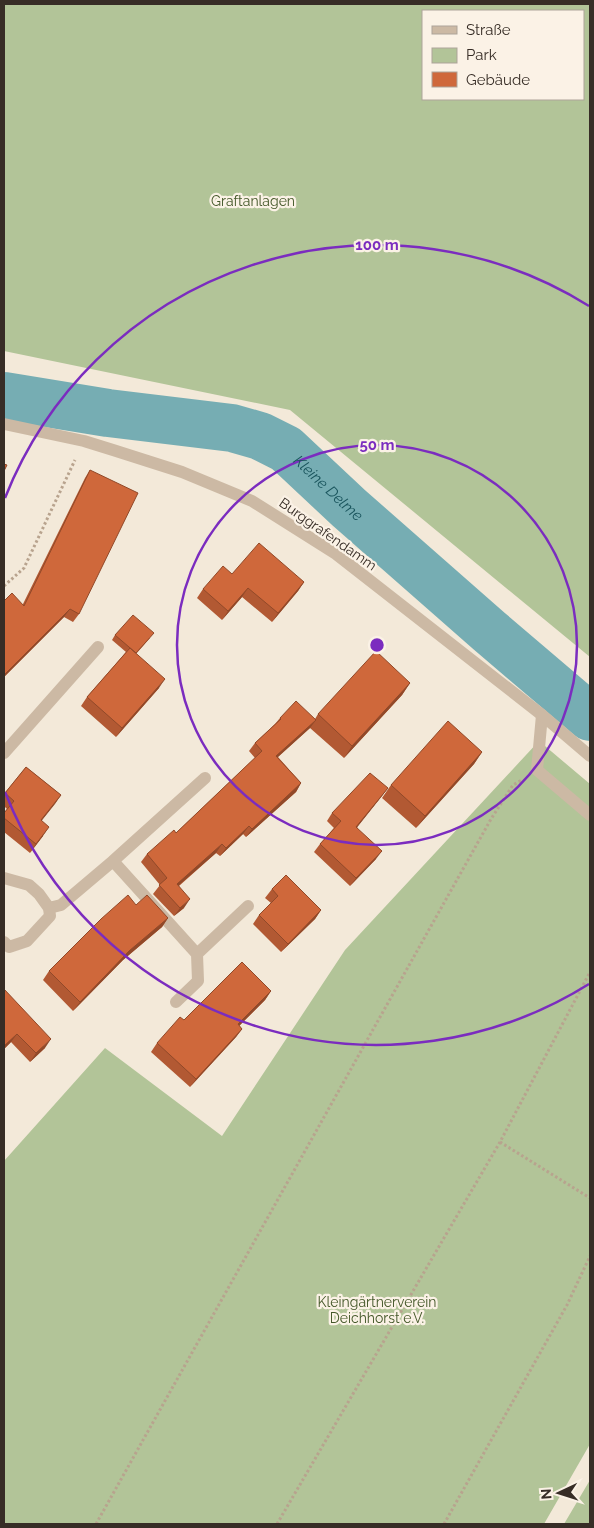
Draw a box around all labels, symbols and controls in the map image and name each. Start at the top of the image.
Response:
legend [422,10,584,100]
text: Straße [466,21,511,39]
text: Park [466,46,497,64]
text: Gebäude [466,71,530,89]
park label: Graftanlagen [211,193,295,209]
text: 100 m [355,236,399,254]
text: 50 m [359,436,395,454]
water label: Kleine Delme [290,452,366,525]
street label: Burggrafendamm [276,494,380,574]
centre of rings [368,636,386,654]
park label: Kleingärtnerverein Deichhorst e.V. [318,1294,436,1326]
north arrow [534,1468,584,1518]
text: N [538,1488,554,1500]

